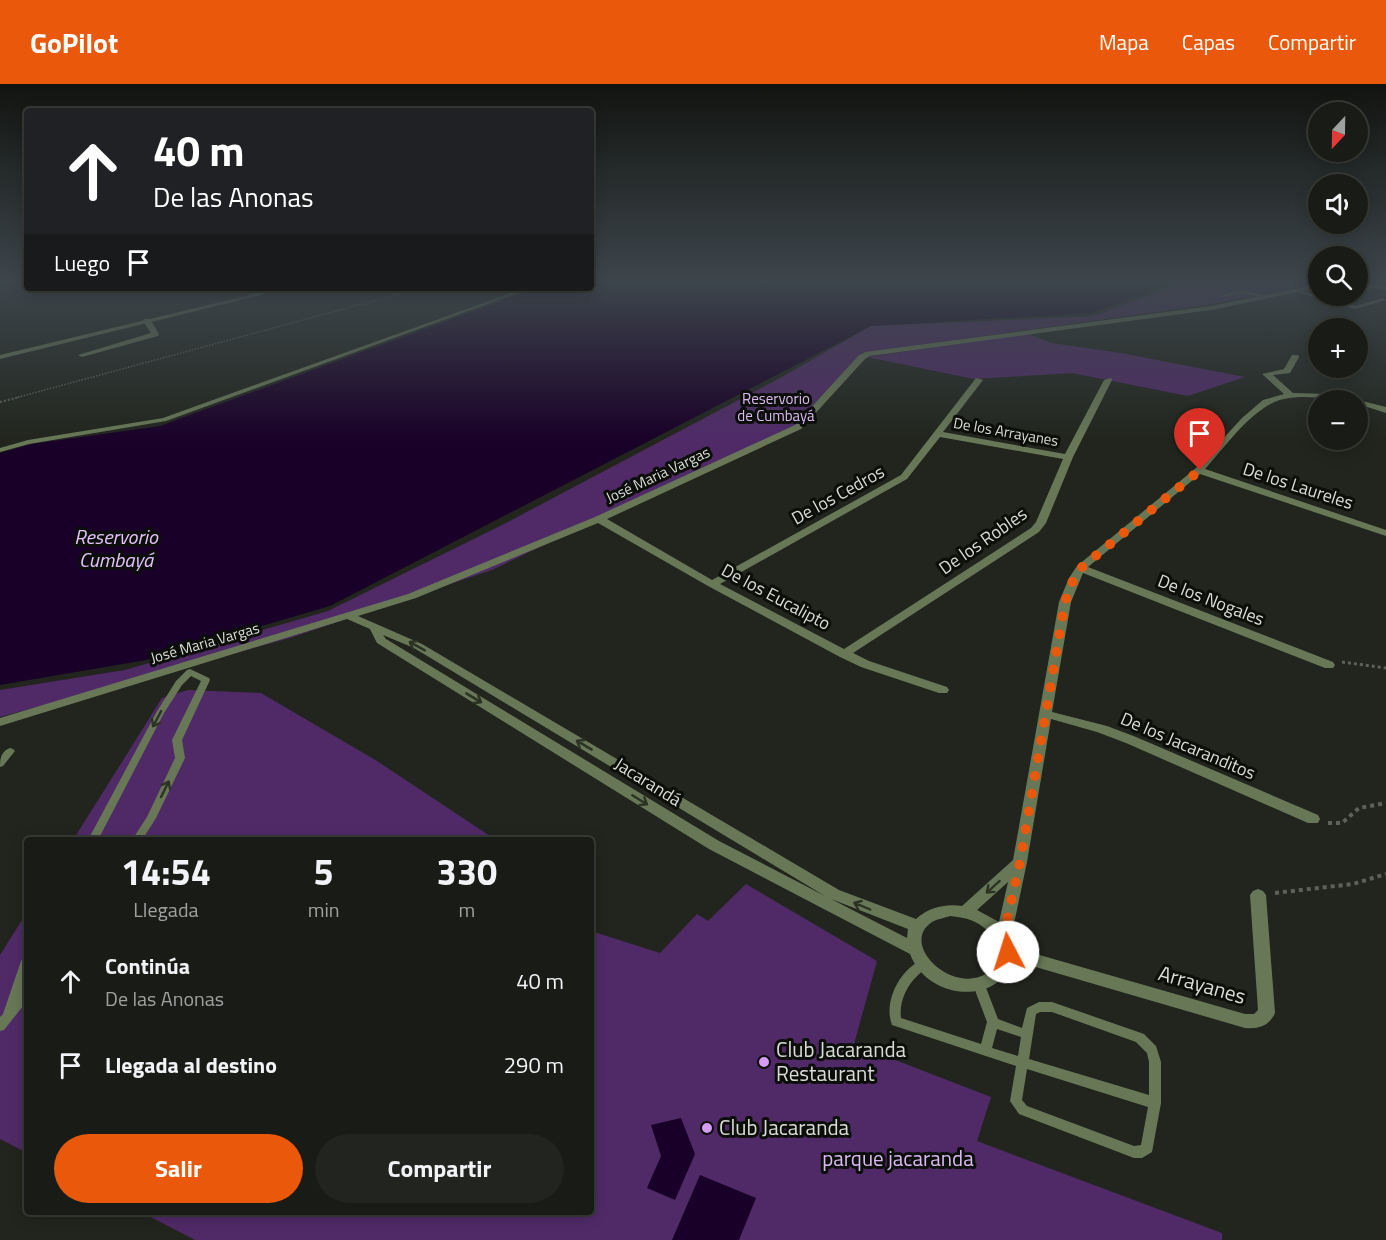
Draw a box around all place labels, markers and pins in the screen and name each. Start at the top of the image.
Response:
pin [1174,408,1225,470]
place label: Club Jacaranda Restaurant [776,1033,907,1089]
marker: Club Jacaranda Restaurant [757,1055,771,1069]
place label: Club Jacaranda [719,1111,850,1143]
marker: Club Jacaranda [700,1121,714,1135]

